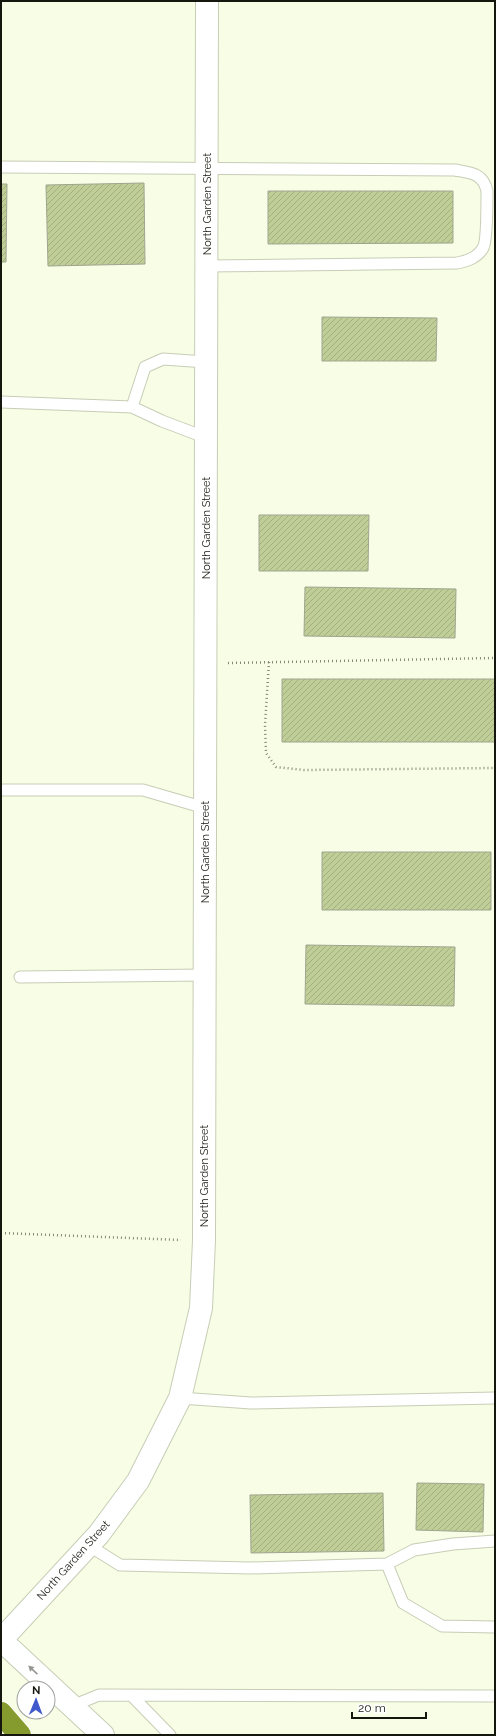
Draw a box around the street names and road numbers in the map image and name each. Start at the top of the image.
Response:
street label: North Garden Street [201,153,214,255]
street label: North Garden Street [200,477,213,579]
street label: North Garden Street [199,801,212,903]
street label: North Garden Street [198,1125,211,1227]
street label: North Garden Street [34,1518,113,1603]

